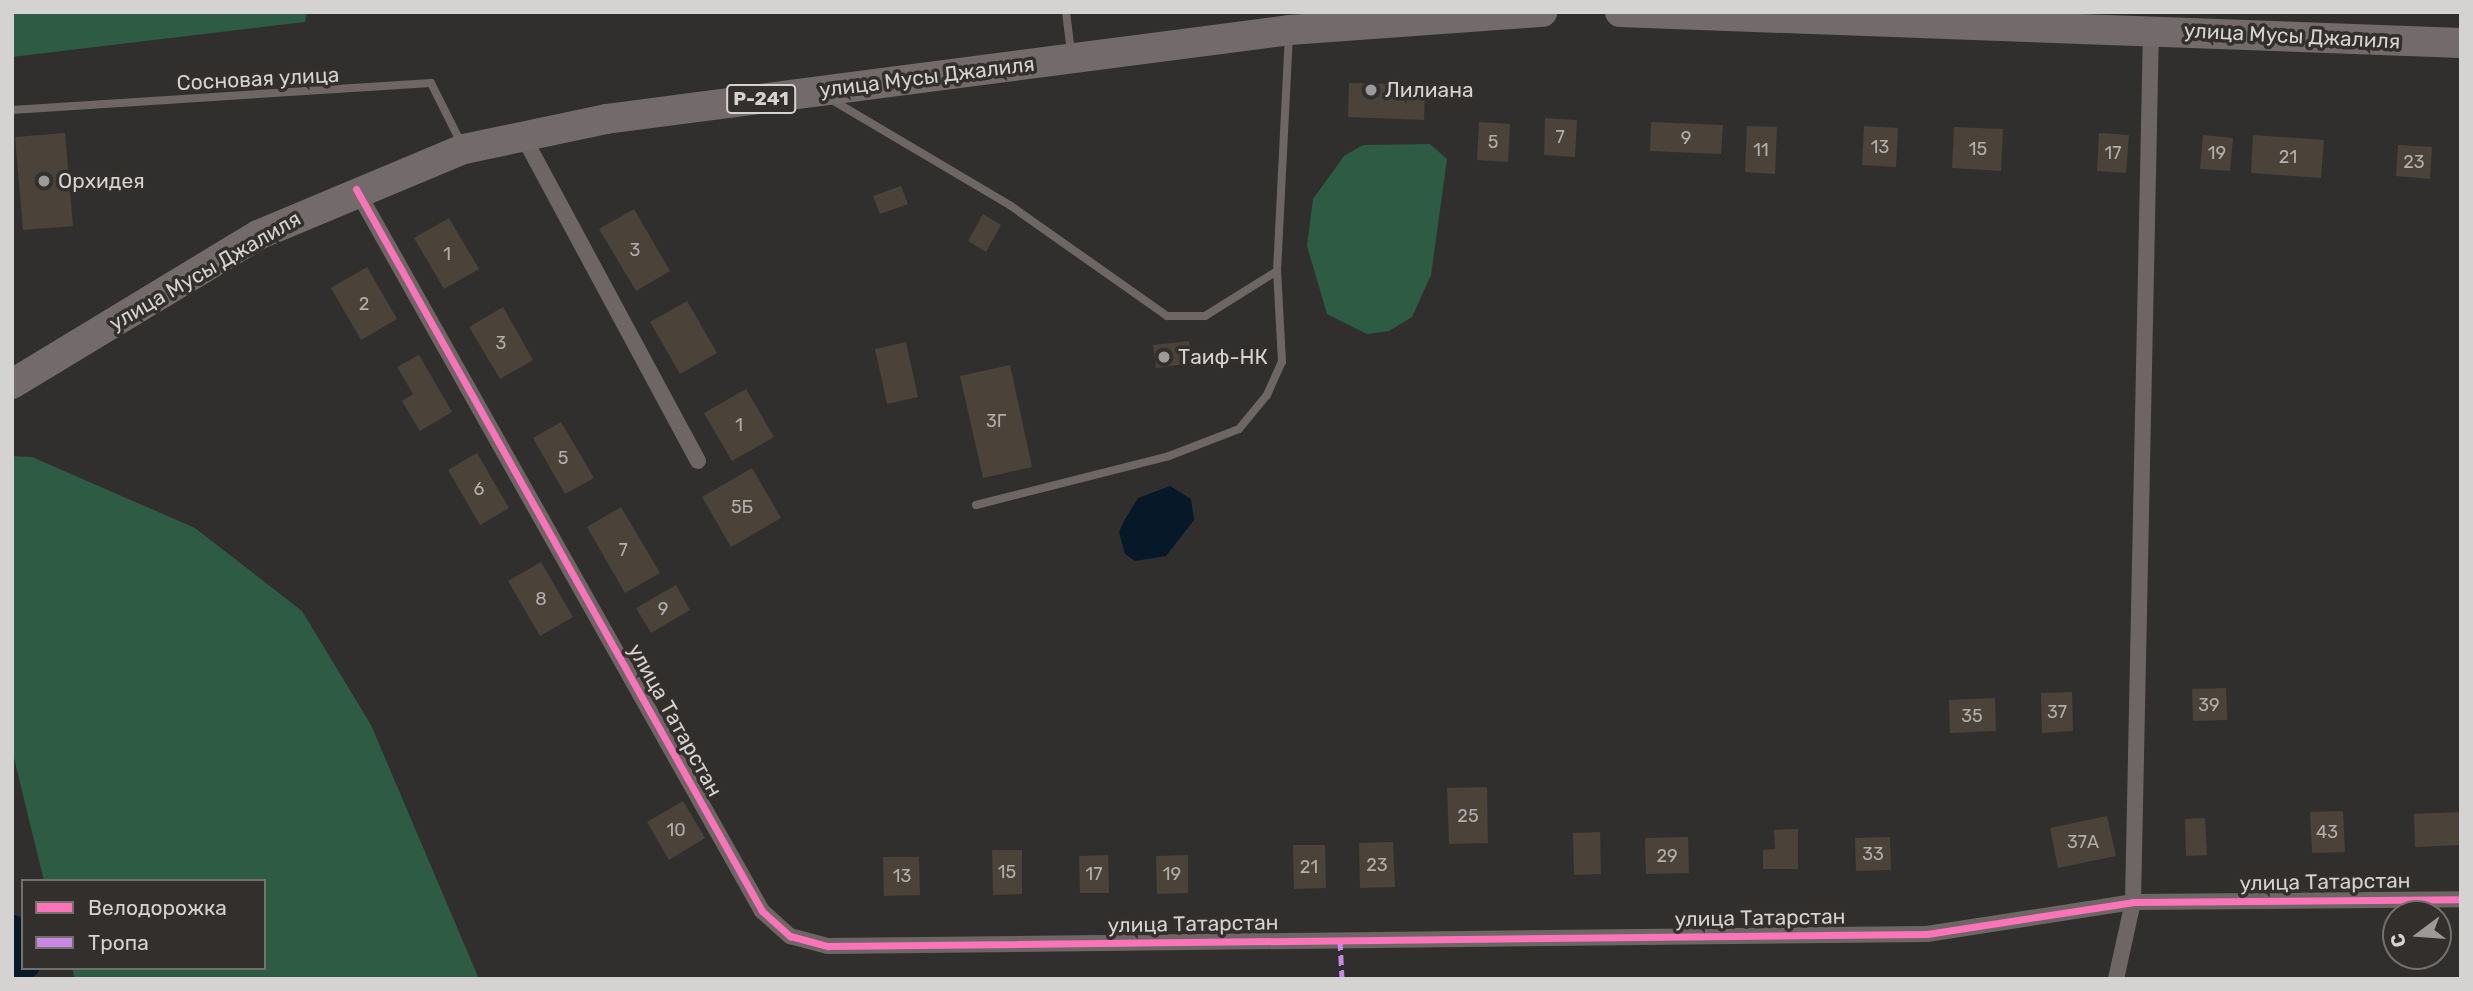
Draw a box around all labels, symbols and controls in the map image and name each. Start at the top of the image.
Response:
street label: улица Мусы Джалиля [2183,18,2401,54]
street label: улица Мусы Джалиля [818,51,1036,103]
street label: Сосновая улица [176,62,340,96]
place label: Лилиана [1385,77,1474,103]
marker: Лилиана [1363,82,1379,98]
road number: Р-241 [726,83,796,114]
house number: 7 [1555,126,1565,148]
house number: 9 [1681,127,1691,149]
house number: 5 [1488,131,1498,153]
house number: 13 [1871,136,1889,158]
house number: 15 [1969,138,1987,160]
house number: 11 [1753,139,1769,161]
house number: 17 [2105,142,2121,164]
house number: 19 [2208,142,2226,164]
house number: 21 [2279,146,2297,168]
house number: 23 [2403,151,2425,173]
place label: Орхидея [58,168,145,194]
marker: Орхидея [36,173,52,189]
street label: улица Мусы Джалиля [105,206,305,336]
house number: 3 [630,239,640,261]
house number: 1 [443,243,451,265]
house number: 2 [359,293,369,315]
house number: 3 [496,332,506,354]
place label: Таиф-НК [1178,344,1268,370]
marker: Таиф-НК [1156,349,1172,365]
house number: 3Г [986,410,1006,432]
house number: 1 [735,414,743,436]
house number: 5 [558,447,568,469]
house number: 6 [474,478,484,500]
house number: 5Б [731,496,753,518]
house number: 7 [618,539,628,561]
house number: 8 [535,588,547,610]
house number: 9 [658,598,668,620]
street label: улица Татарстан [623,639,727,801]
house number: 39 [2198,694,2220,716]
house number: 37 [2047,701,2067,723]
house number: 35 [1961,705,1983,727]
house number: 25 [1457,805,1479,827]
house number: 10 [666,819,686,841]
house number: 43 [2316,821,2338,843]
house number: 37А [2067,831,2099,853]
house number: 33 [1862,843,1884,865]
house number: 29 [1656,845,1678,867]
house number: 23 [1366,854,1388,876]
house number: 21 [1300,856,1318,878]
house number: 15 [998,861,1016,883]
house number: 17 [1086,863,1102,885]
house number: 19 [1163,863,1181,885]
house number: 13 [893,865,911,887]
street label: улица Татарстан [2239,868,2411,896]
legend [21,879,266,970]
text: Велодорожка [88,895,227,920]
north arrow [2382,900,2452,970]
street label: улица Татарстан [1674,904,1846,932]
street label: улица Татарстан [1107,910,1279,938]
text: Тропа [88,930,149,955]
text: С [2385,931,2411,950]

